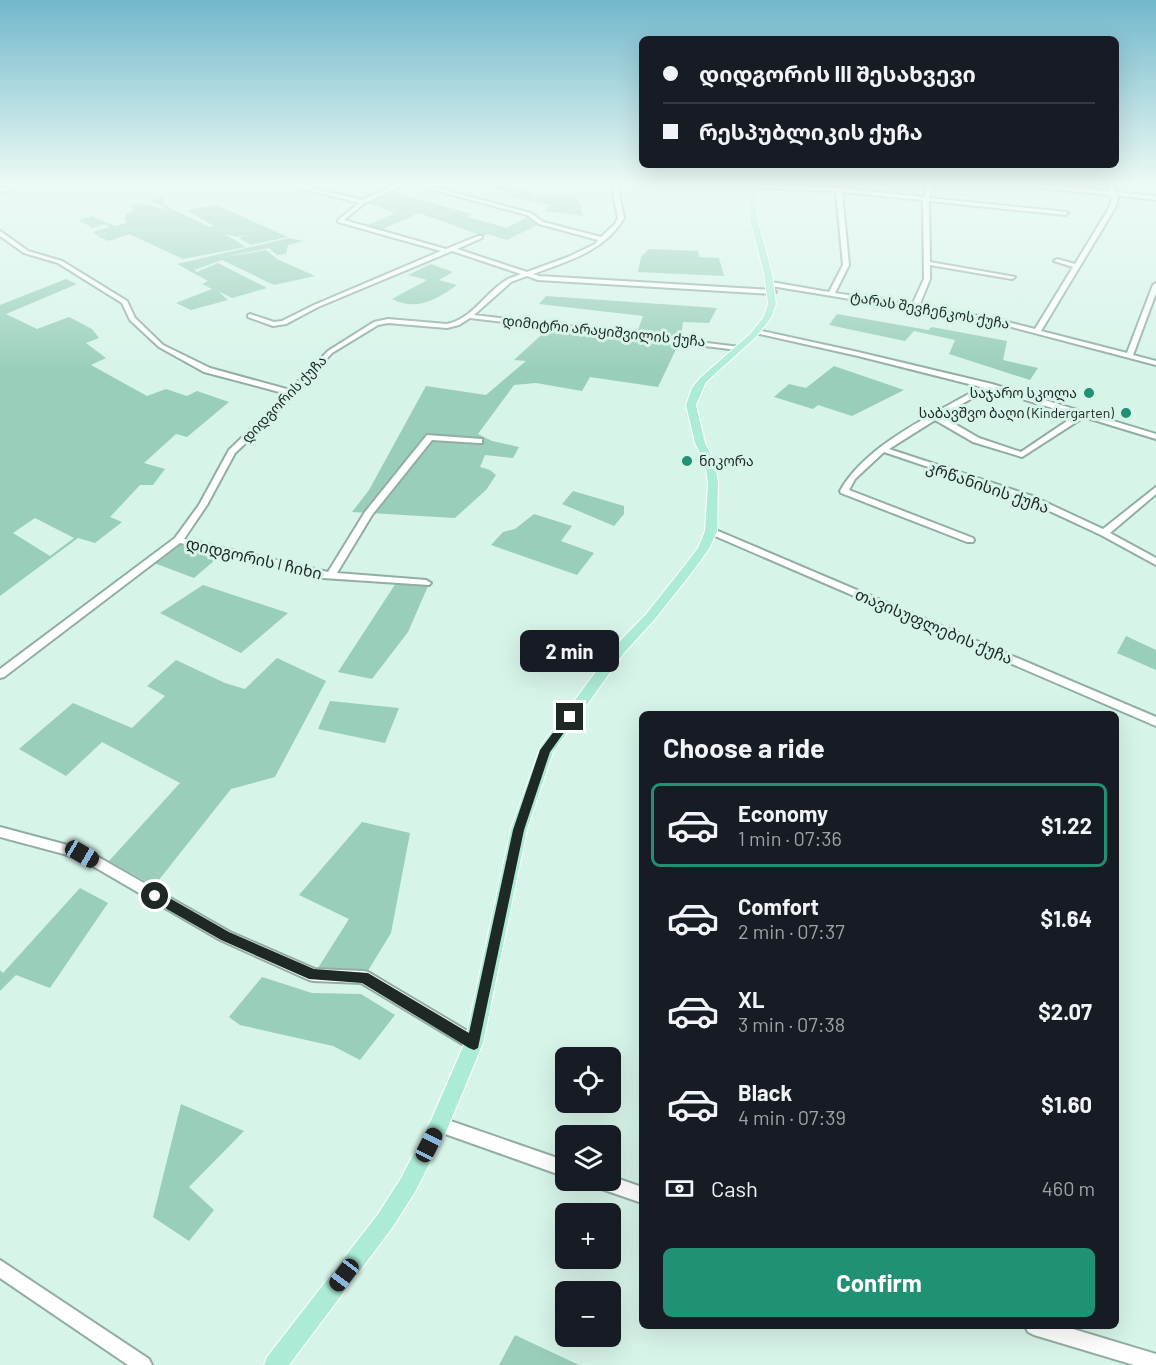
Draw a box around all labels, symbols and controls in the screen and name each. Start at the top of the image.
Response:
text: დიდგორის III შესახვევი [699,60,976,86]
text: რესპუბლიკის ქუჩა [699,118,923,144]
street label: ტარას შევჩენკოს ქუჩა [849,287,1011,333]
street label: დიმიტრი არაყიშვილის ქუჩა [502,311,706,351]
street label: დიდგორის ქუჩა [238,351,330,447]
place label: საჯარო სკოლა [970,384,1077,402]
marker: საჯარო სკოლა [1082,386,1096,400]
place label: საბავშვო ბაღი (Kindergarten) [919,404,1114,422]
marker: საბავშვო ბაღი (Kindergarten) [1119,406,1133,420]
place label: ნიკორა [699,452,754,470]
marker: ნიკორა [680,454,694,468]
street label: კრწანისის ქუჩა [924,457,1052,517]
street label: დიდგორის I ჩიხი [184,533,324,584]
street label: თავისუფლების ქუჩა [852,584,1016,669]
callout: 2 min [520,630,620,672]
text: 2 min [546,639,593,663]
route end [556,703,583,730]
text: Choose a ride [663,731,825,763]
icon: car [666,798,720,852]
text: Economy [738,800,828,826]
text: $1.22 [1041,812,1092,838]
text: 1 min · 07:36 [738,826,842,850]
car [62,837,102,871]
route start [141,882,168,909]
icon: car [666,891,720,945]
text: Comfort [738,893,819,919]
text: $1.64 [1041,905,1092,931]
text: 2 min · 07:37 [738,919,845,943]
icon: car [666,984,720,1038]
text: XL [738,986,764,1012]
text: $2.07 [1038,998,1092,1024]
text: 3 min · 07:38 [738,1012,845,1036]
map controls [555,1047,621,1347]
button: locate [555,1047,621,1113]
icon: car [666,1077,720,1131]
text: Black [738,1079,792,1105]
text: $1.60 [1041,1091,1092,1117]
text: 4 min · 07:39 [738,1105,846,1129]
car [413,1125,445,1165]
button: layers [555,1125,621,1191]
icon: cash [663,1172,696,1205]
text: Cash [711,1175,758,1201]
text: 460 m [1042,1176,1095,1200]
button: + [555,1203,621,1269]
button: Confirm [663,1248,1095,1317]
car [326,1255,362,1295]
button: − [555,1281,621,1347]

